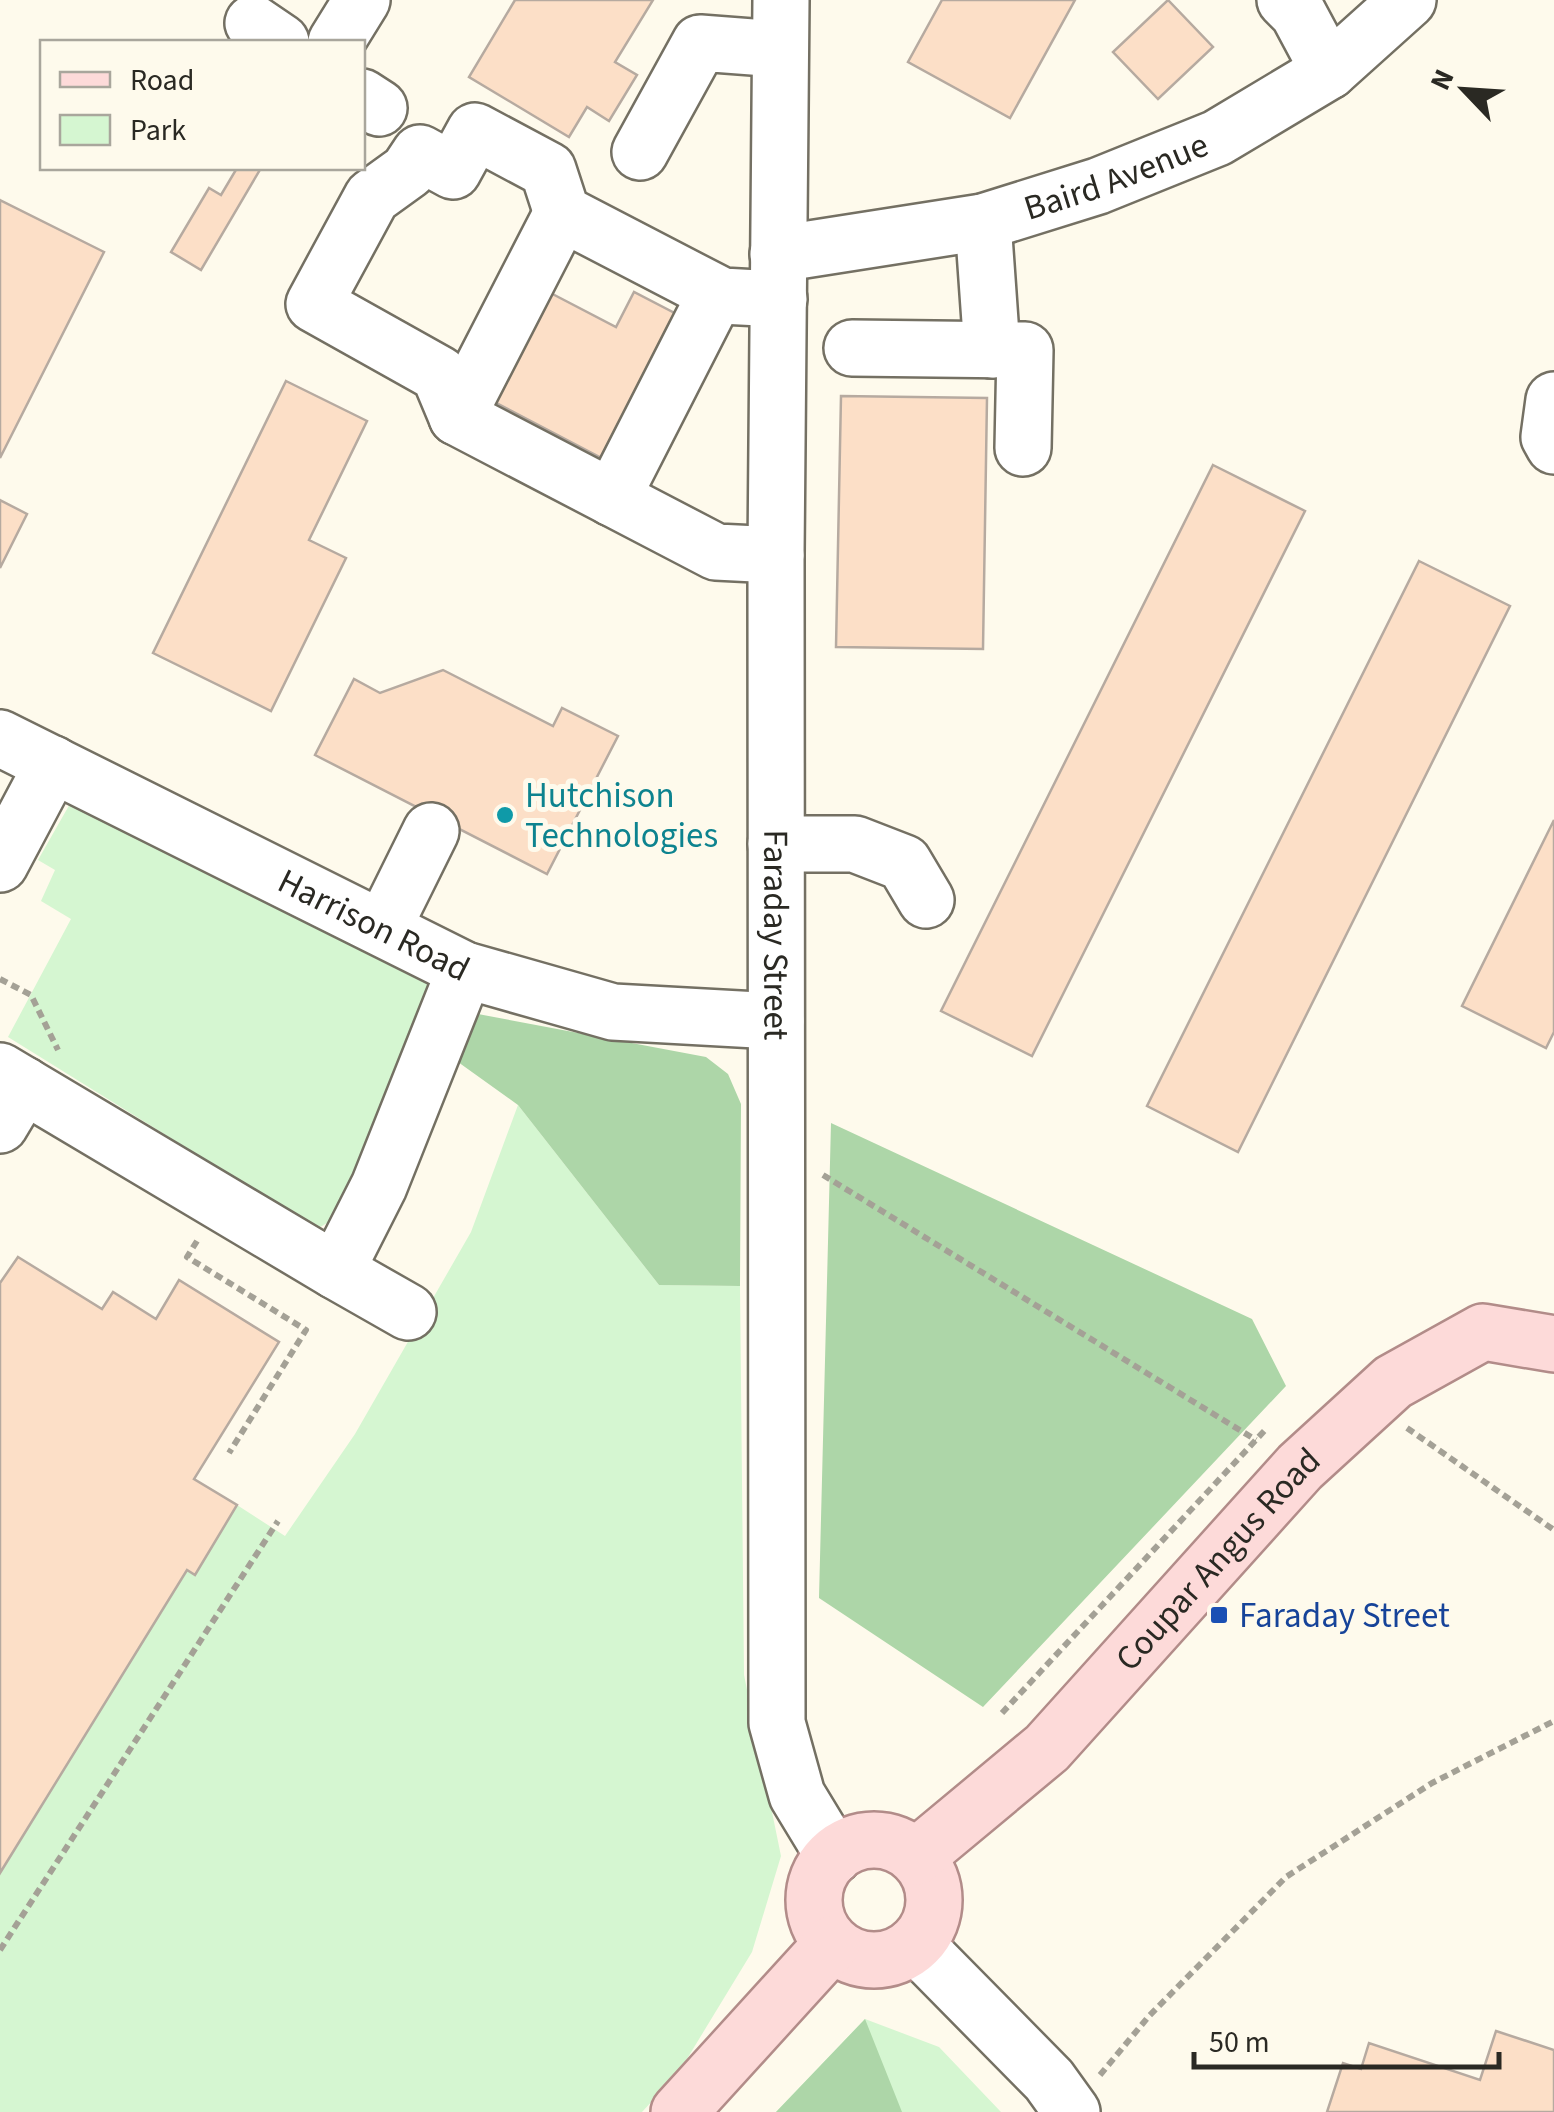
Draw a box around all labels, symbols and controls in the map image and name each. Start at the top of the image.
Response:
legend [40,40,365,170]
north arrow [1414,40,1514,140]
text: Road [130,59,194,102]
text: N [1420,63,1464,97]
text: Park [130,109,186,152]
street label: Baird Avenue [1018,120,1216,234]
place label: Hutchison Technologies [525,771,718,861]
marker: Hutchison Technologies [494,804,516,826]
street label: Faraday Street [750,829,800,1041]
street label: Harrison Road [269,857,478,994]
street label: Coupar Angus Road [1104,1436,1332,1682]
place label: Faraday Street [1239,1591,1450,1641]
marker: Faraday Street [1208,1604,1230,1626]
scale bar [1194,2007,1499,2069]
text: 50 m [1209,2021,1270,2064]

